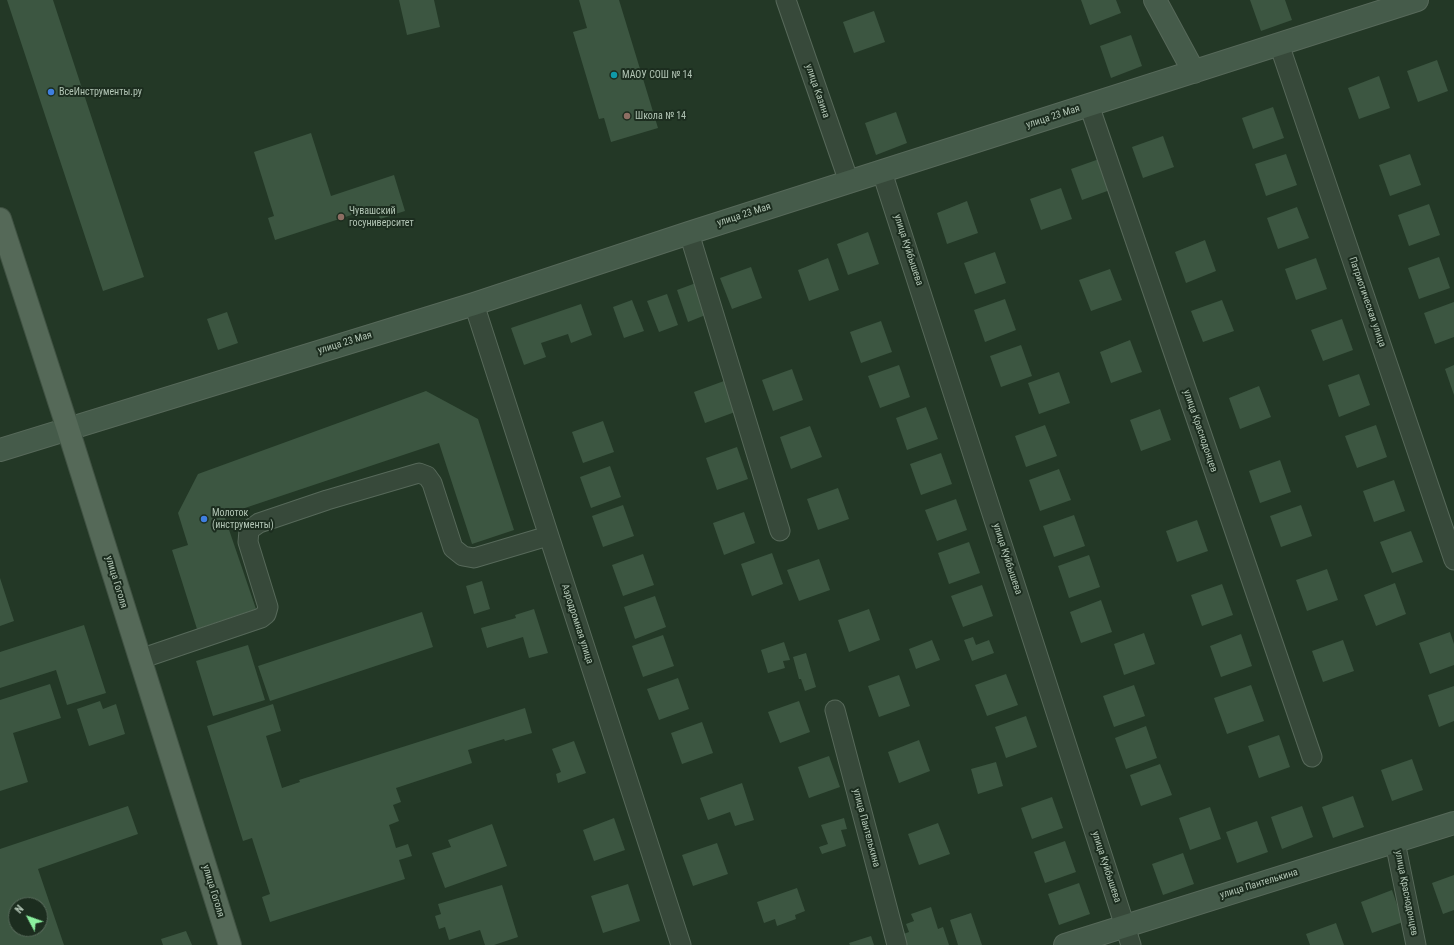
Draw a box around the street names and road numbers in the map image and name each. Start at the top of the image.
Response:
street label: улица Казина [802,62,832,120]
street label: улица 23 Мая [1025,103,1081,131]
street label: улица 23 Мая [716,201,772,229]
street label: улица Куйбышева [891,213,925,287]
street label: Патриотическая улица [1346,255,1388,349]
street label: улица 23 Мая [317,329,373,357]
street label: улица Краснодонцев [1180,388,1220,474]
street label: улица Куйбышева [990,522,1024,596]
street label: улица Гоголя [102,554,130,610]
street label: Аэродромная улица [558,583,596,665]
street label: улица Пантелькина [850,787,882,869]
street label: улица Куйбышева [1089,830,1123,904]
street label: улица Краснодонцев [1392,849,1420,937]
street label: улица Гоголя [199,863,227,919]
street label: улица Пантелькина [1219,866,1299,902]

